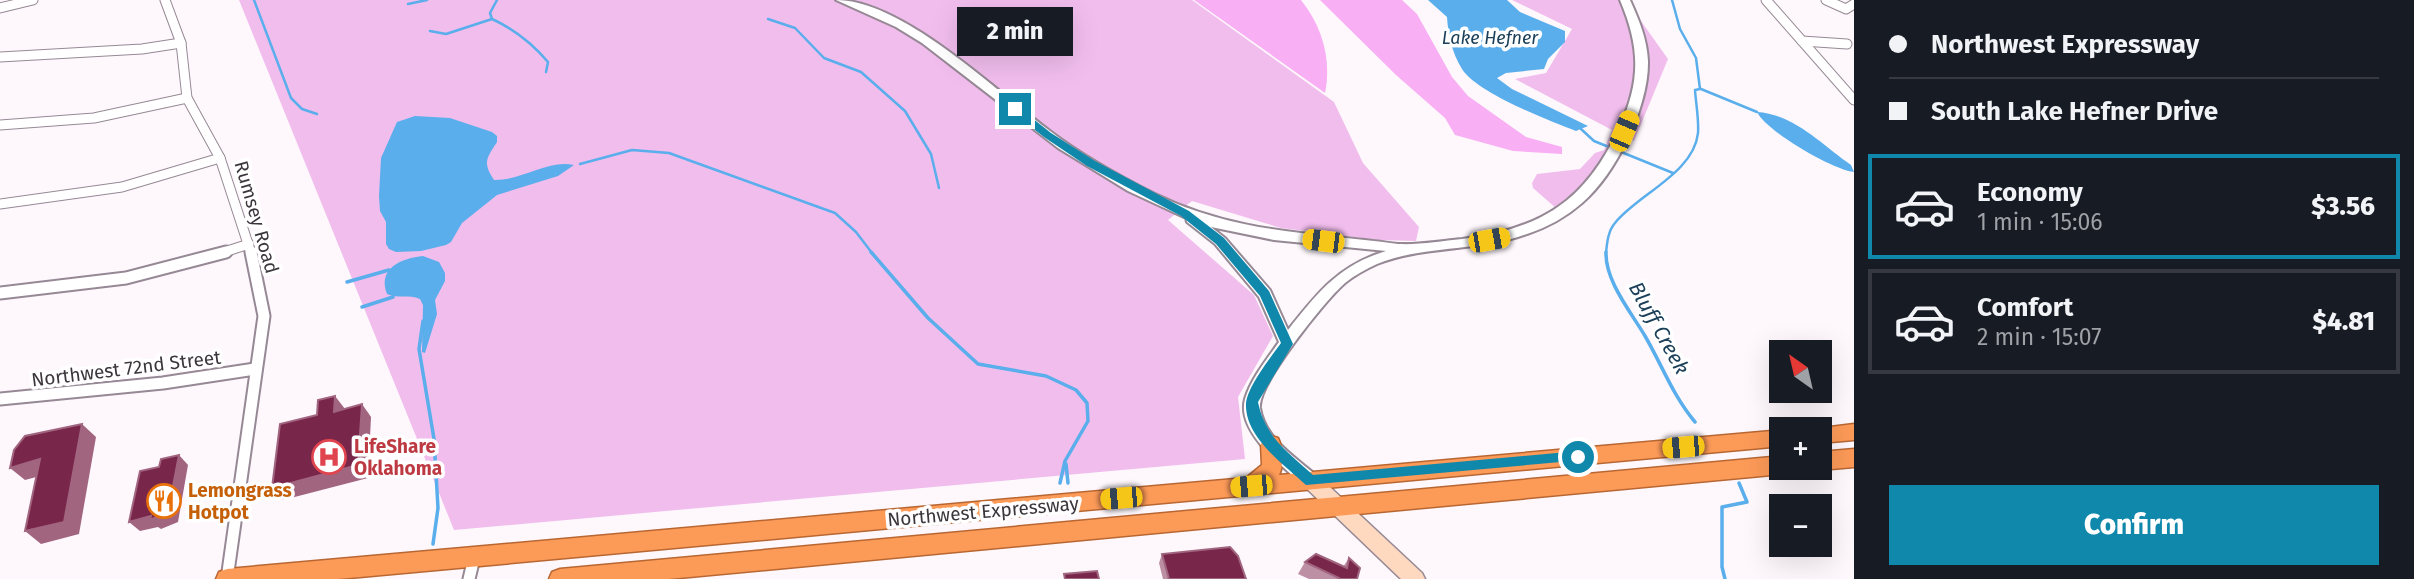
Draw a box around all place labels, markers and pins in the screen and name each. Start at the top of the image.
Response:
place label: LifeShare Oklahoma [354,435,442,480]
hospital icon: LifeShare Oklahoma [310,438,348,476]
place label: Lemongrass Hotpot [188,479,292,524]
restaurant icon: Lemongrass Hotpot [145,482,183,520]

